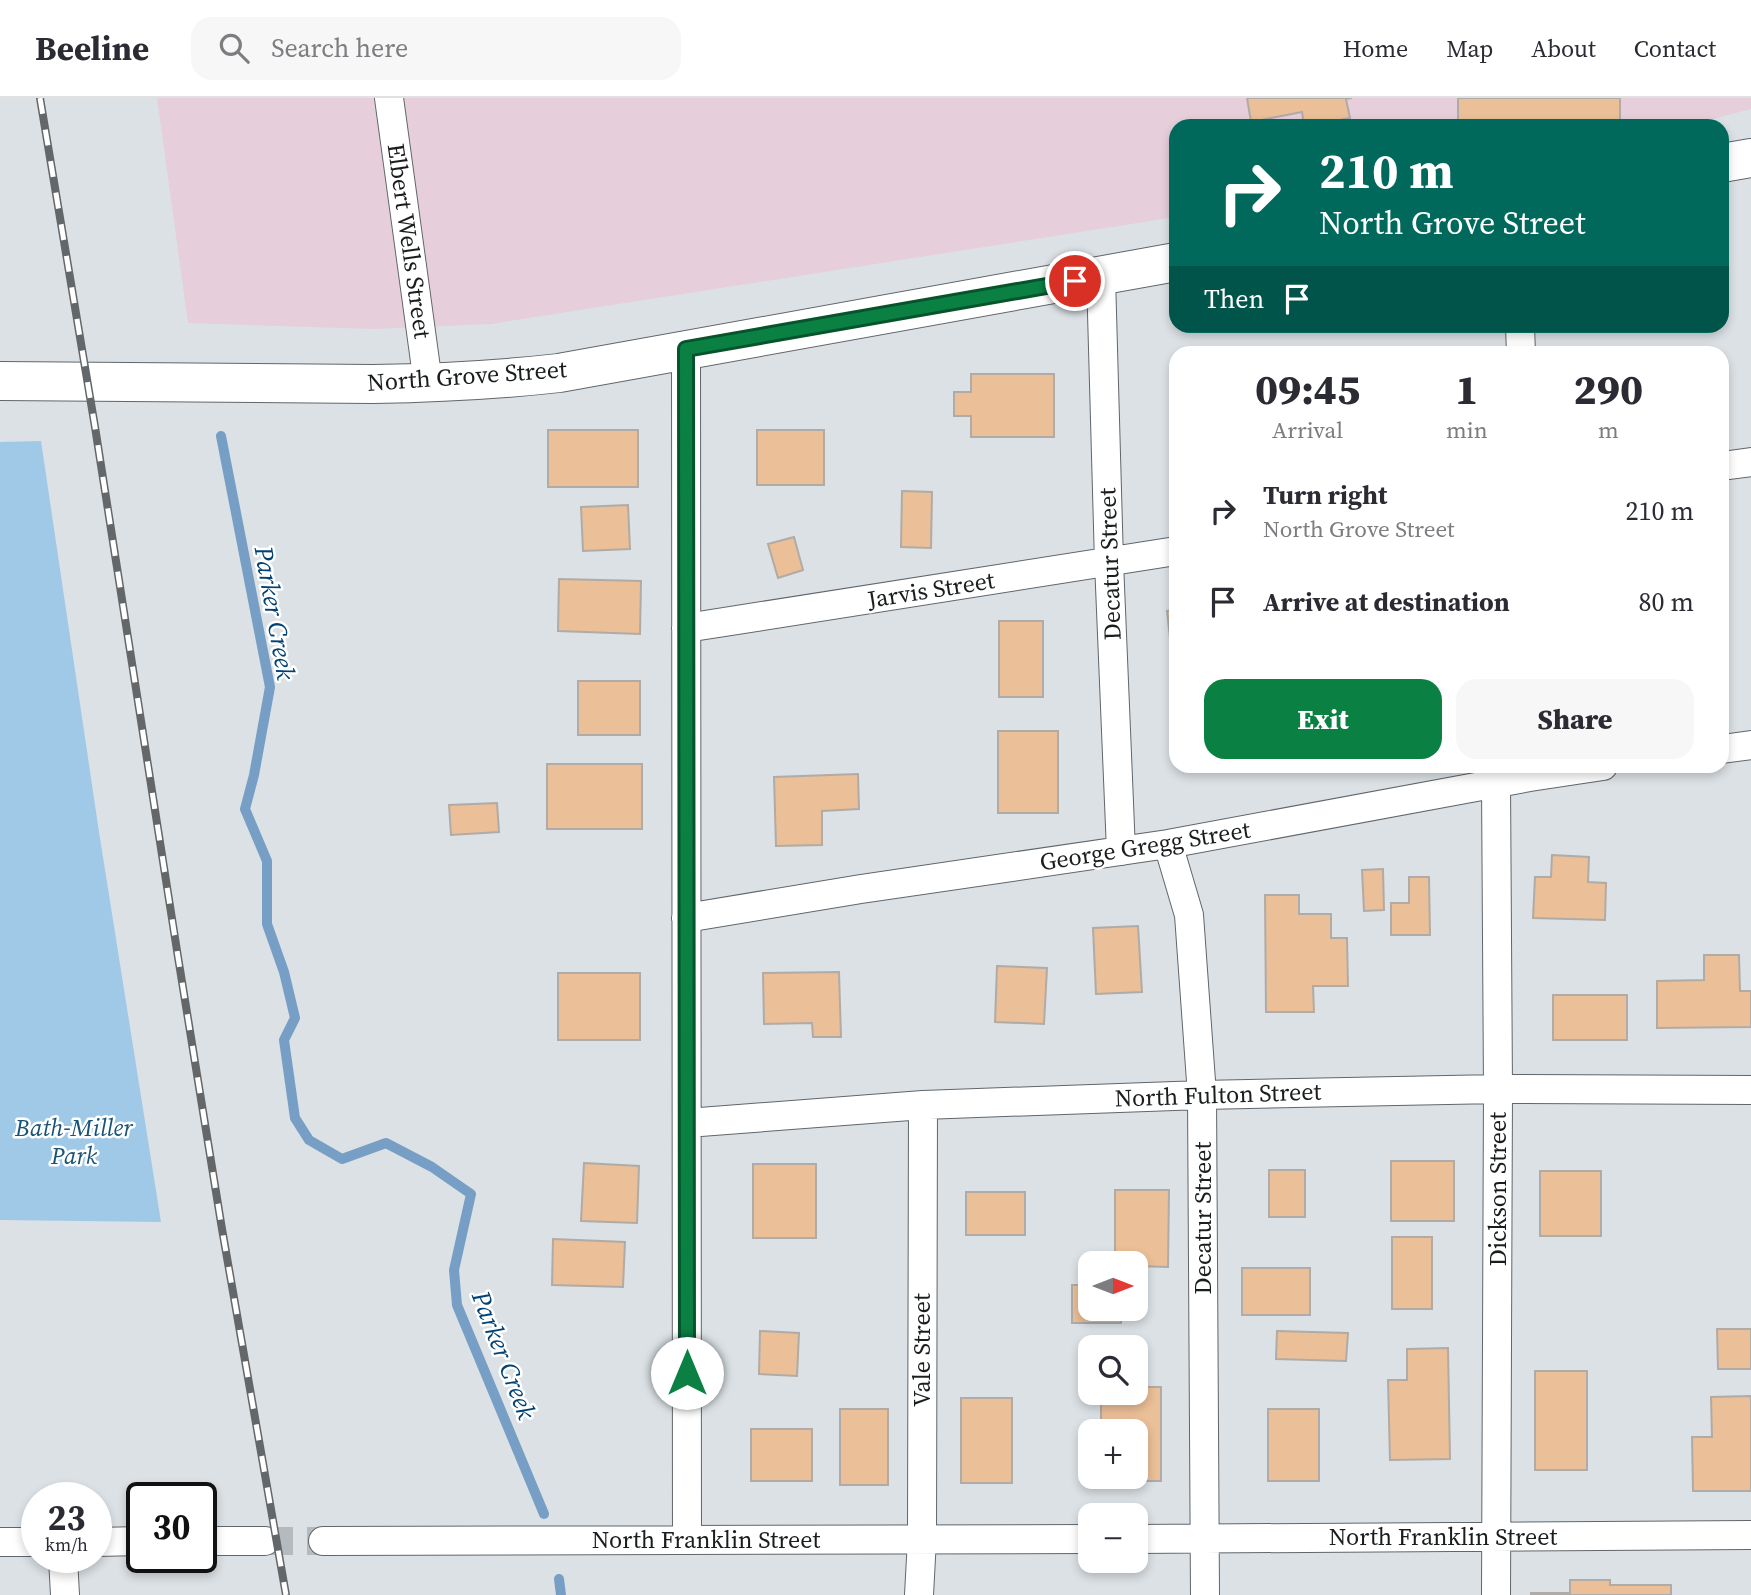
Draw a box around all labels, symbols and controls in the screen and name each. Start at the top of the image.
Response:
search box [191,17,681,80]
text: Beeline [35,26,149,71]
icon: search [215,29,253,67]
text: Search here [271,30,408,66]
text: Home [1343,32,1408,65]
text: Map [1446,32,1493,65]
text: About [1531,32,1596,65]
text: Contact [1634,32,1716,65]
text: 210 m [1319,137,1454,204]
street label: Elbert Wells Street [379,141,440,341]
icon: right [1204,147,1295,238]
text: North Grove Street [1319,201,1586,245]
pin [1045,251,1105,311]
icon: arrive [1056,262,1094,300]
icon: arrive [1278,280,1316,318]
text: Then [1204,281,1264,317]
street label: North Grove Street [366,352,568,399]
text: 09:45 [1255,360,1360,418]
text: 1 [1455,360,1478,418]
text: 290 [1574,360,1643,418]
text: Arrival [1272,414,1343,446]
text: min [1446,414,1488,446]
text: m [1598,414,1619,446]
text: Turn right [1263,477,1387,513]
street label: Decatur Street [1090,487,1129,641]
icon: right [1204,492,1242,530]
text: 210 m [1626,493,1694,529]
text: North Grove Street [1263,513,1455,545]
water label: Parker Creek [245,542,305,683]
street label: Jarvis Street [864,563,997,616]
icon: arrive [1204,583,1242,621]
text: Arrive at destination [1263,584,1510,620]
text: 80 m [1639,584,1694,620]
button: Exit [1204,679,1442,759]
button: Share [1456,679,1694,759]
street label: George Gregg Street [1037,813,1253,878]
street label: North Fulton Street [1114,1074,1322,1115]
park label: Bath-Miller Park [14,1111,134,1172]
street label: Dickson Street [1481,1112,1514,1266]
street label: Decatur Street [1186,1141,1219,1294]
north arrow [1078,1251,1148,1321]
map controls [1078,1251,1148,1573]
water label: Parker Creek [463,1285,545,1425]
street label: Vale Street [905,1293,938,1407]
button: search [1078,1335,1148,1405]
position arrow [650,1336,724,1410]
button: + [1078,1419,1148,1489]
speed limit sign: 30 [126,1482,217,1573]
text: 23 [48,1494,85,1542]
button: − [1078,1503,1148,1573]
street label: North Franklin Street [1329,1520,1557,1553]
street label: North Franklin Street [592,1523,820,1556]
text: km/h [45,1532,88,1557]

